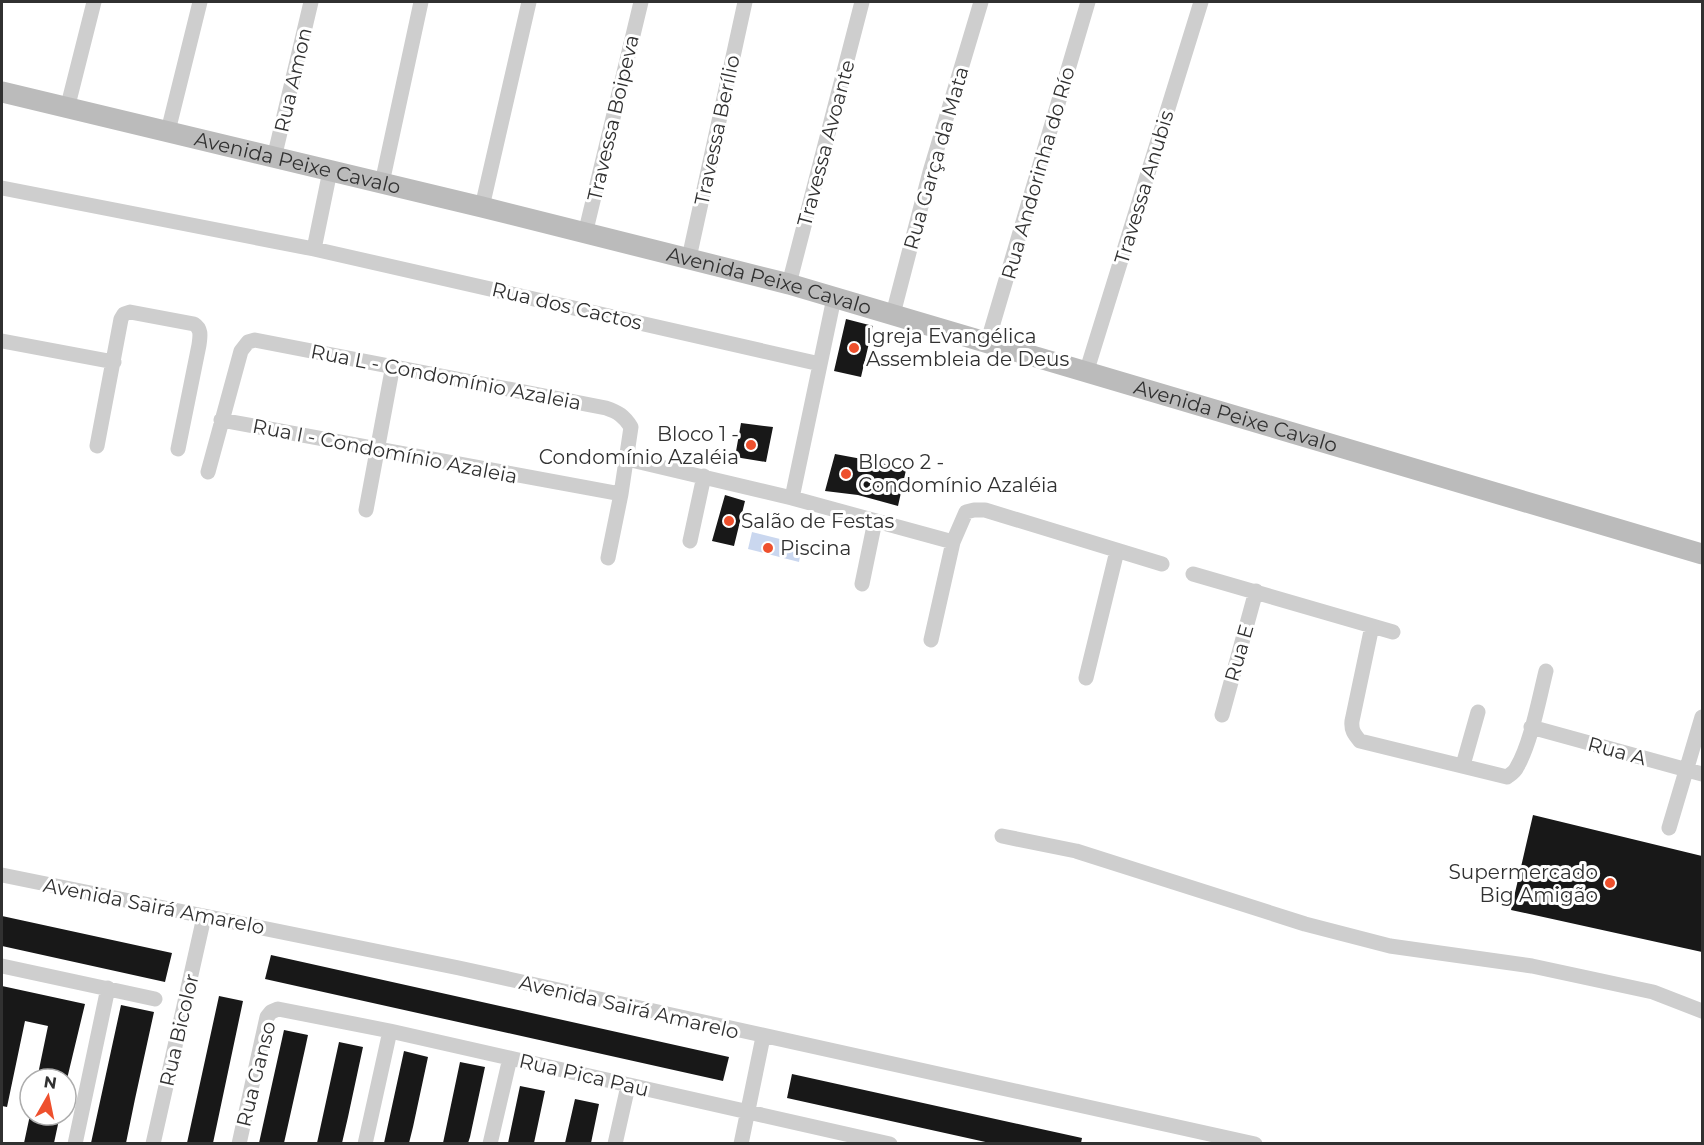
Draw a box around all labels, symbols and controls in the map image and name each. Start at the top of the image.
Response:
street label: Rua Amon [269,25,317,135]
street label: Travessa Boipeva [582,33,644,203]
street label: Travessa Berílio [689,53,745,207]
street label: Travessa Avoante [792,57,860,229]
street label: Rua Garça da Mata [898,64,974,252]
street label: Rua Andorinha do Río [996,64,1080,282]
street label: Travessa Anubis [1109,107,1179,267]
street label: Avenida Peixe Cavalo [192,127,403,199]
street label: Avenida Peixe Cavalo [664,242,874,320]
street label: Rua dos Cactos [490,277,645,335]
place label: Igreja Evangélica Assembleia de Deus [866,324,1069,371]
street label: Rua L - Condomínio Azaleia [309,339,583,415]
marker: Igreja Evangélica Assembleia de Deus [847,341,861,355]
street label: Avenida Peixe Cavalo [1131,375,1340,458]
street label: Rua I - Condomínio Azaleia [251,414,519,488]
place label: Bloco 1 - Condomínio Azaléia [539,422,739,469]
marker: Bloco 1 - Condomínio Azaléia [744,438,758,452]
place label: Bloco 2 - Condomínio Azaléia [858,450,1058,497]
marker: Bloco 2 - Condomínio Azaléia [839,467,853,481]
place label: Salão de Festas [741,509,895,533]
marker: Salão de Festas [722,514,736,528]
place label: Piscina [780,536,851,560]
marker: Piscina [761,541,775,555]
street label: Rua E [1219,622,1259,684]
street label: Rua A [1585,732,1649,770]
place label: Supermercado Big Amigão [1449,860,1598,907]
street label: Avenida Sairá Amarelo [41,873,267,939]
marker: Supermercado Big Amigão [1603,876,1617,890]
street label: Avenida Sairá Amarelo [517,970,741,1044]
street label: Rua Bicolor [154,971,204,1089]
street label: Rua Ganso [231,1019,281,1129]
street label: Rua Pica Pau [517,1048,651,1102]
north arrow [18,1067,78,1127]
text: N [42,1072,58,1093]

